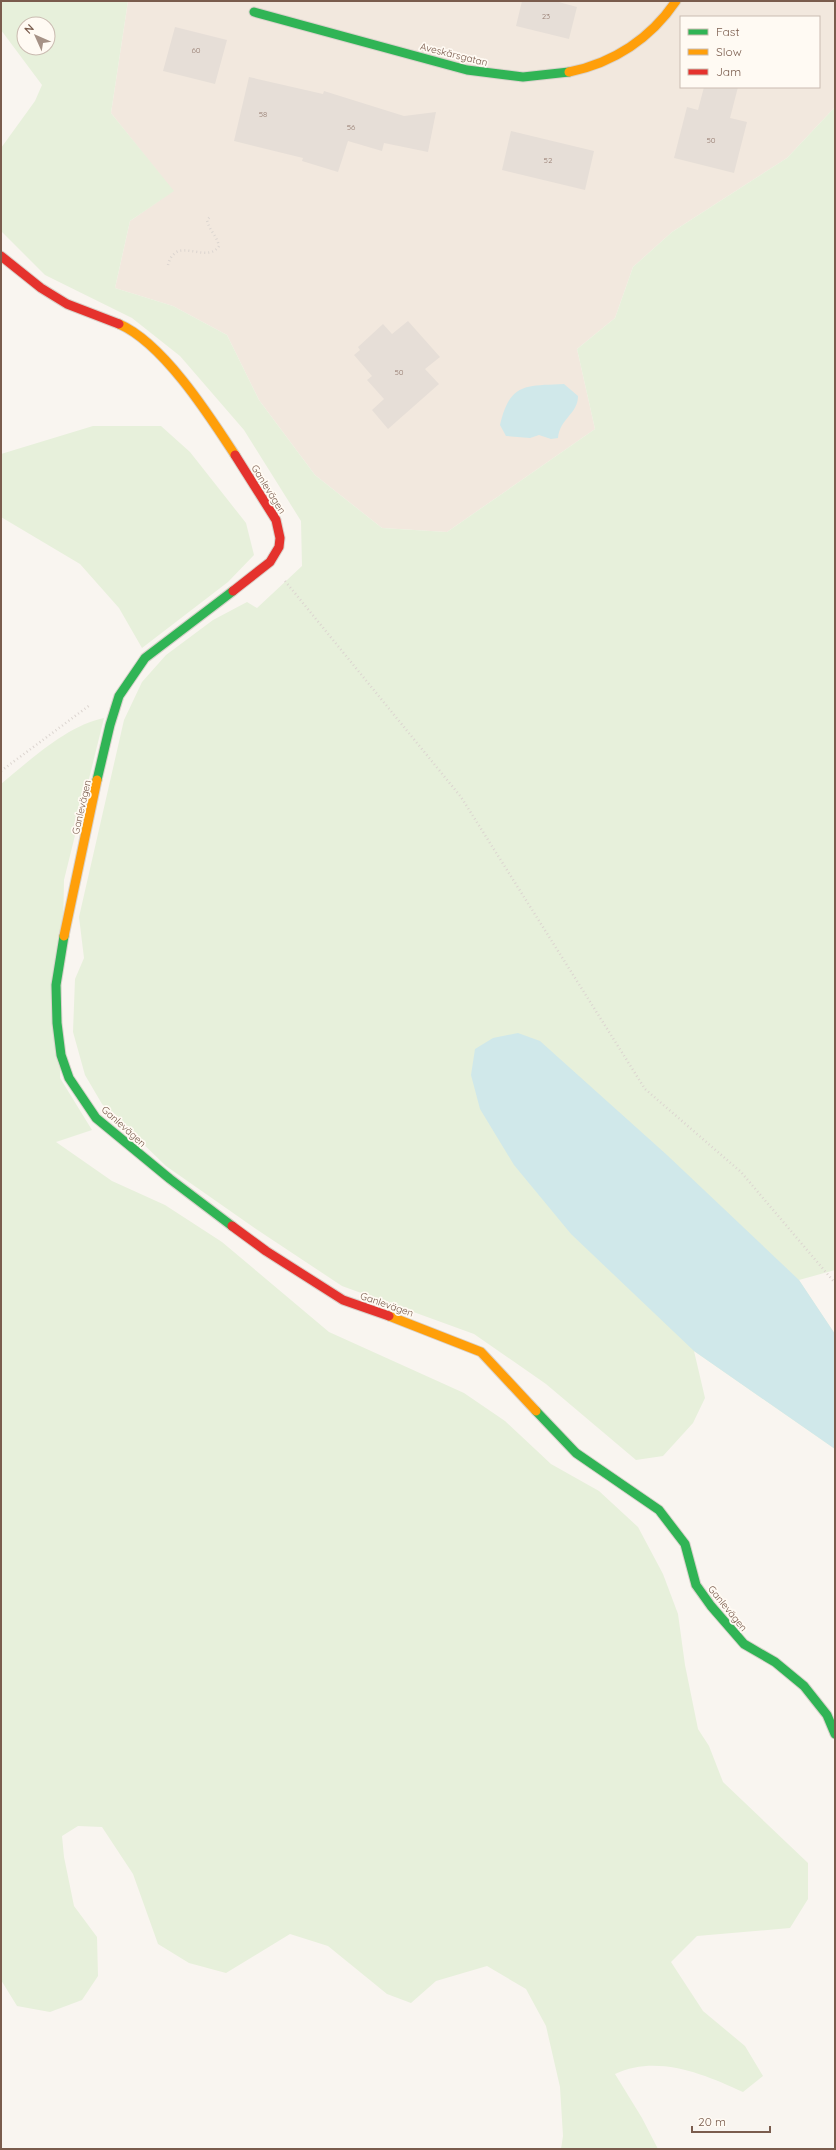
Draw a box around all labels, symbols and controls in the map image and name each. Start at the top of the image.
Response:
house number: 23 [542,11,550,21]
north arrow [16,16,56,56]
legend [680,16,820,88]
text: N [21,21,37,37]
text: Fast [716,24,740,39]
street label: Aveskärsgatan [419,40,489,69]
text: Slow [716,44,742,59]
house number: 60 [191,45,201,55]
text: Jam [716,64,741,79]
house number: 58 [259,109,267,119]
house number: 56 [347,122,356,132]
house number: 50 [706,135,716,145]
house number: 52 [544,155,553,165]
house number: 50 [394,367,404,377]
street label: Ganlevägen [248,462,289,516]
street label: Ganlevägen [69,779,94,836]
street label: Ganlevägen [99,1103,149,1150]
street label: Ganlevägen [358,1289,415,1320]
street label: Ganlevägen [705,1583,750,1634]
scale bar [692,2108,770,2134]
text: 20 m [698,2114,726,2129]

